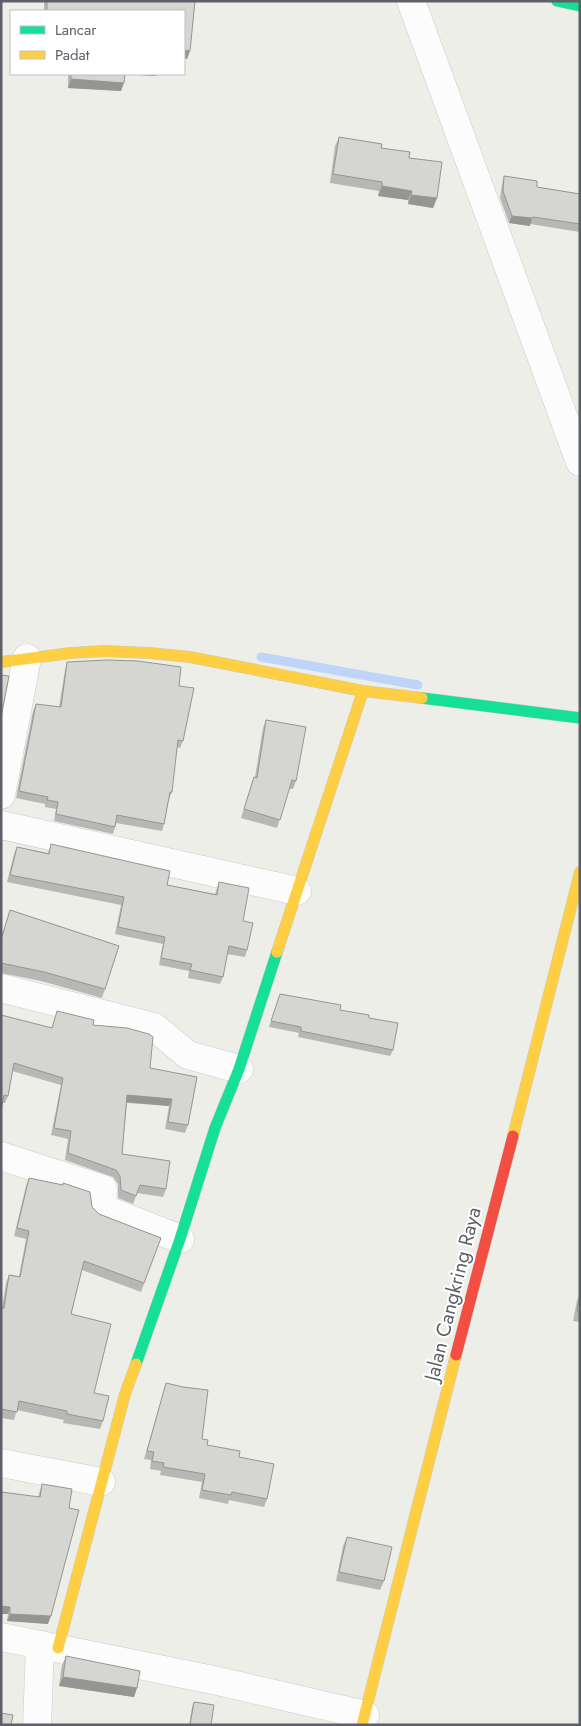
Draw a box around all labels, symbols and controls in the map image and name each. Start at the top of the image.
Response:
legend [10,10,185,75]
text: Lancar [55,19,97,41]
text: Padat [55,44,90,66]
street label: Jalan Cangkring Raya [417,1204,489,1387]

